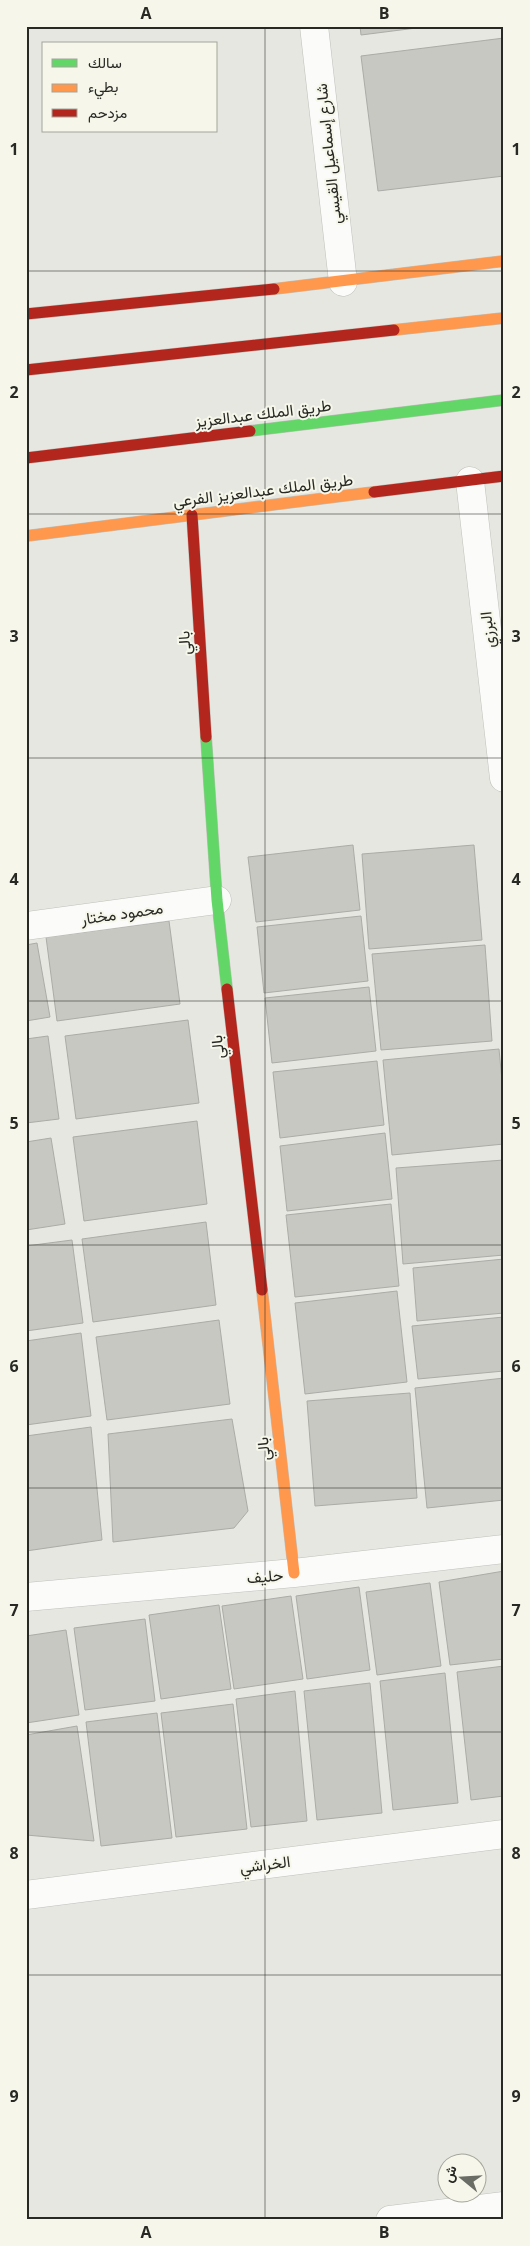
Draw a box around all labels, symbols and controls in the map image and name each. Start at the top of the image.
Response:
text: A [140,2,152,24]
text: B [379,2,389,24]
legend [42,42,218,132]
text: سالك [88,52,122,72]
text: بطيء [88,76,118,100]
street label: شارع إسماعيل القيسي [310,82,349,226]
text: مزدحم [88,102,127,123]
text: 1 [9,138,19,160]
text: 1 [511,138,521,160]
text: 2 [9,381,19,403]
text: 2 [511,381,521,403]
street label: طريق الملك عبدالعزيز [193,394,332,432]
street label: طريق الملك عبدالعزيز الفرعي [172,468,355,515]
street label: البرزي [474,610,503,649]
text: 3 [9,625,19,647]
text: 3 [511,625,521,647]
street label: بالي [172,630,199,656]
text: 4 [9,868,19,890]
text: 4 [511,868,521,890]
street label: محمود مختار [78,896,165,930]
street label: بالي [205,1034,232,1060]
text: 5 [9,1112,19,1134]
text: 5 [511,1112,521,1134]
text: 6 [9,1355,19,1377]
text: 6 [511,1355,521,1377]
street label: بالي [251,1436,278,1462]
street label: حليف [246,1563,284,1589]
text: 7 [9,1599,19,1621]
text: 7 [511,1599,521,1621]
text: 8 [9,1842,19,1864]
text: 8 [511,1842,521,1864]
street label: الخراشي [238,1850,292,1881]
text: 9 [9,2085,19,2107]
text: 9 [511,2085,521,2107]
north arrow [438,2154,488,2204]
text: ش [438,2163,461,2185]
text: A [140,2221,152,2243]
text: B [379,2221,389,2243]

